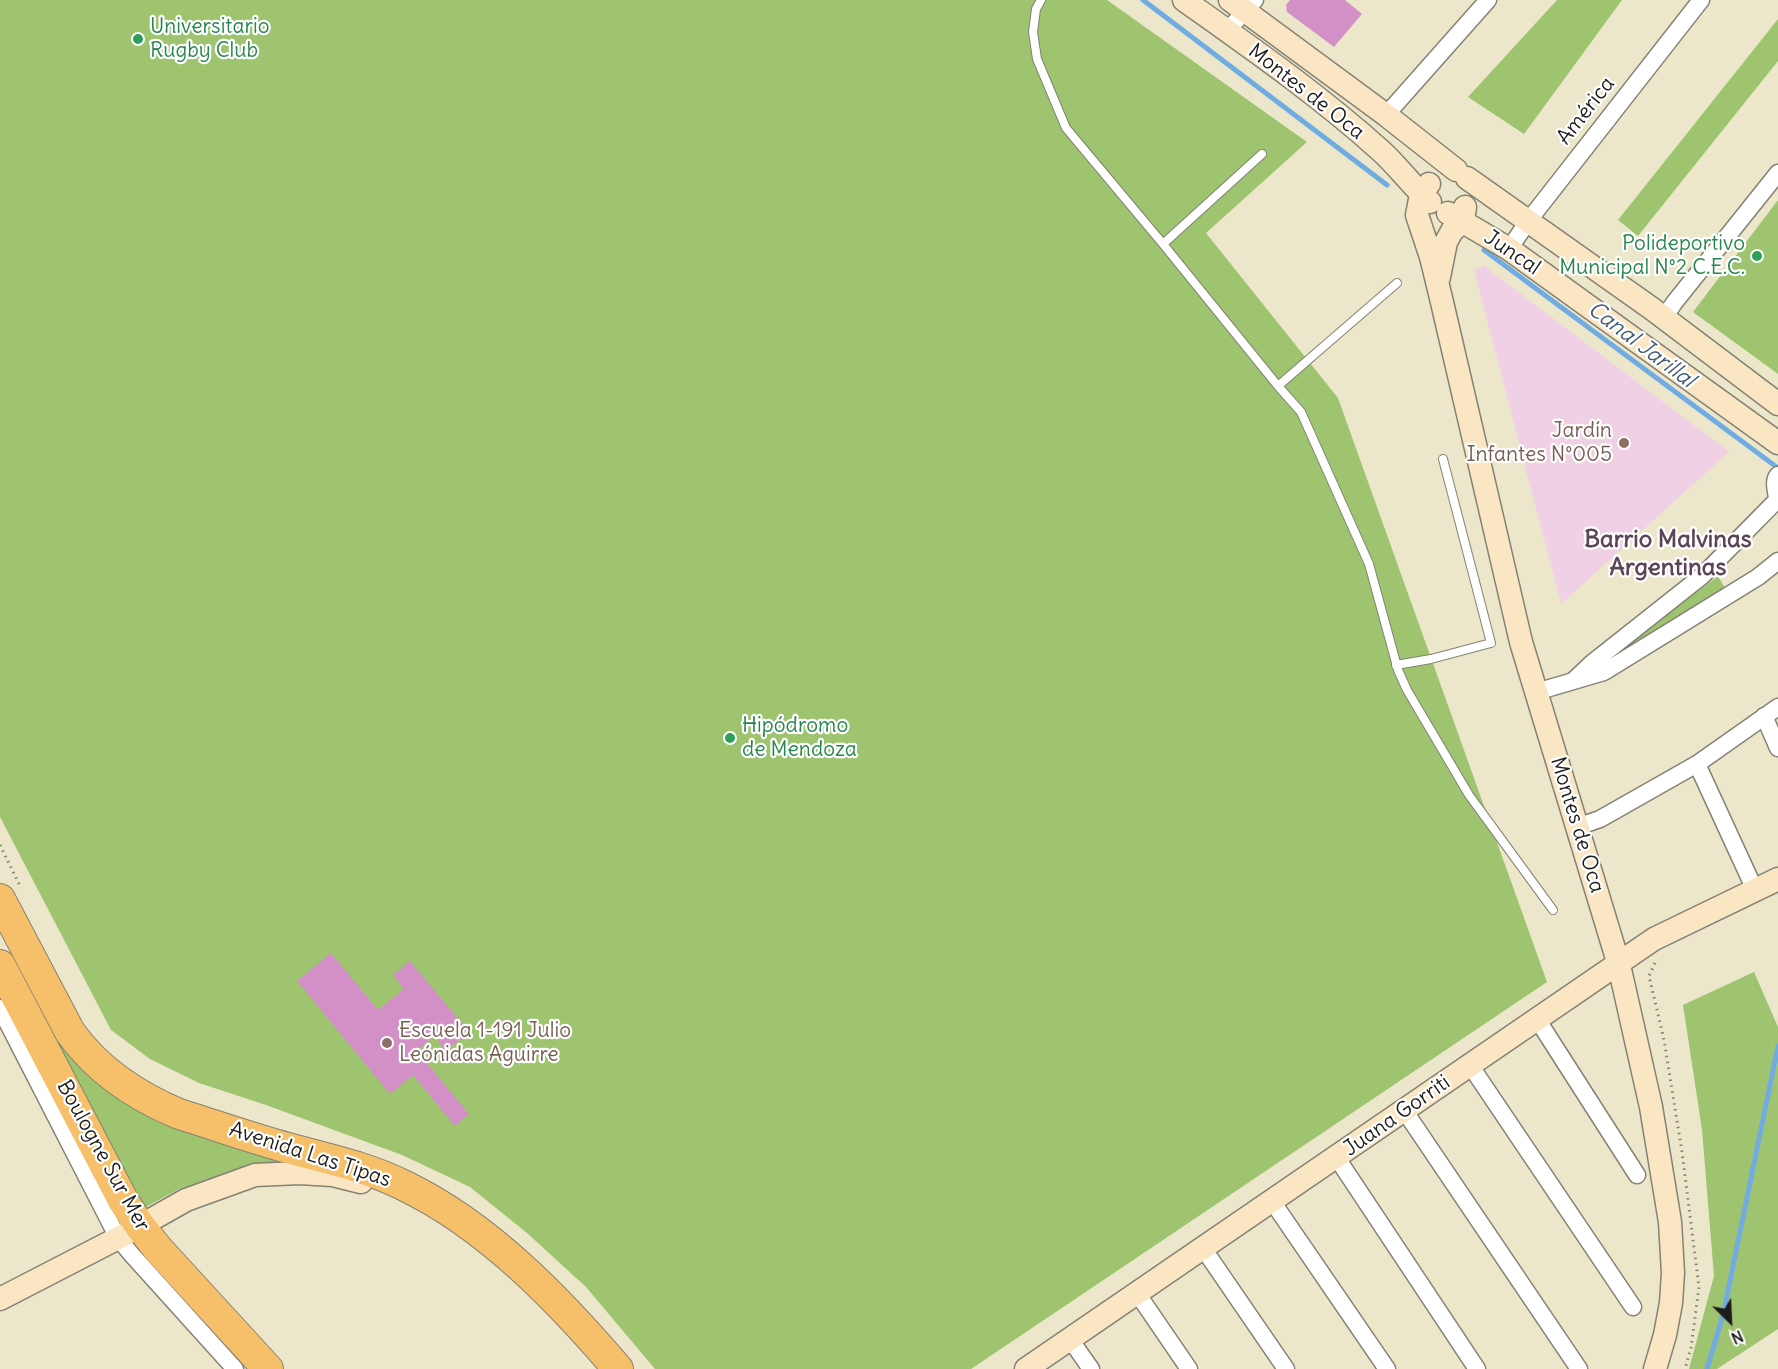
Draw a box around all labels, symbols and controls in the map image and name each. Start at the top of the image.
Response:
place label: Universitario Rugby Club [150,14,269,64]
marker: Universitario Rugby Club [131,32,145,46]
street label: Montes de Oca [1243,39,1369,145]
street label: América [1552,72,1620,150]
street label: Juncal [1479,225,1545,281]
place label: Polideportivo Municipal N°2 C.E.C. [1559,231,1745,281]
marker: Polideportivo Municipal N°2 C.E.C. [1750,249,1764,263]
water label: Canal Jarillal [1582,296,1700,394]
place label: Jardín Infantes N°005 [1466,418,1612,468]
marker: Jardín Infantes N°005 [1617,436,1631,450]
district label: Barrio Malvinas Argentinas [1584,526,1752,582]
place label: Hipódromo de Mendoza [742,713,857,763]
marker: Hipódromo de Mendoza [723,731,737,745]
street label: Montes de Oca [1544,754,1610,896]
place label: Escuela 1-191 Julio Leónidas Aguirre [399,1018,571,1068]
marker: Escuela 1-191 Julio Leónidas Aguirre [380,1036,394,1050]
street label: Juana Gorriti [1339,1070,1455,1162]
street label: Boulogne Sur Mer [51,1076,155,1236]
street label: Avenida Las Tipas [226,1117,394,1193]
north arrow [1700,1291,1760,1351]
text: N [1728,1326,1746,1349]

